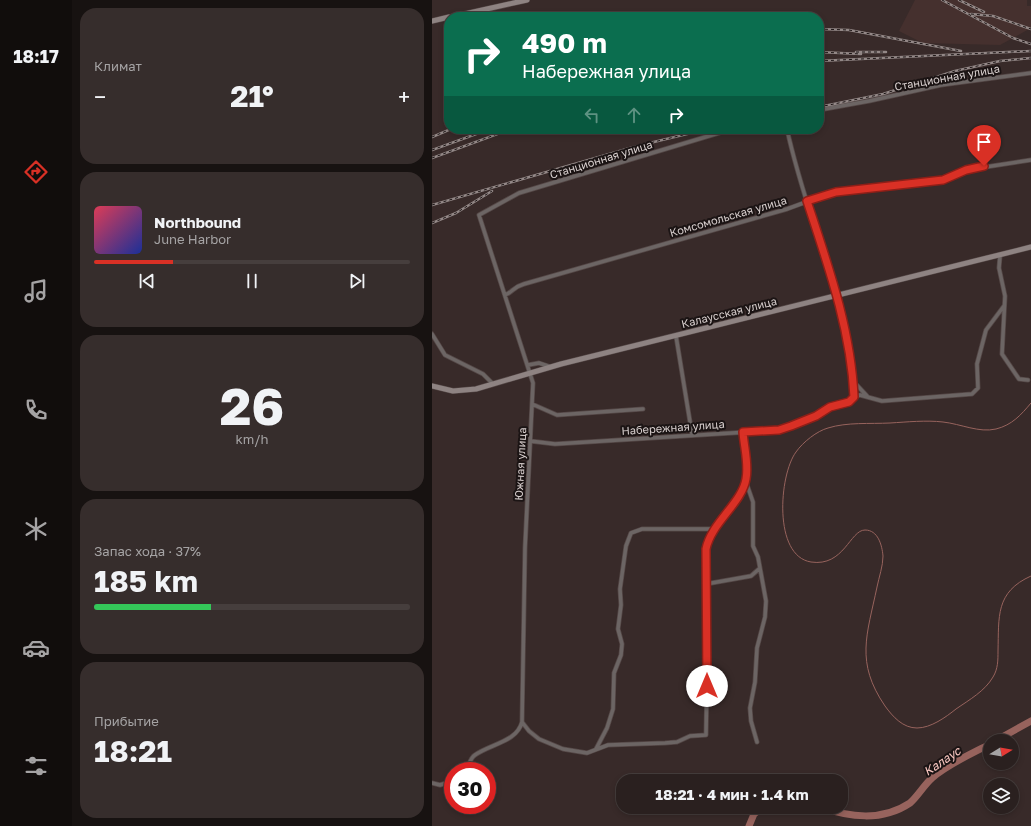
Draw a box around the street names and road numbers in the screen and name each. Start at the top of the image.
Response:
street label: Станционная улица [893,61,1001,93]
street label: Станционная улица [548,137,654,181]
street label: Комсомольская улица [668,193,788,239]
street label: Калаусская улица [680,294,778,330]
street label: Набережная улица [621,417,725,437]
street label: Южная улица [512,427,528,501]

